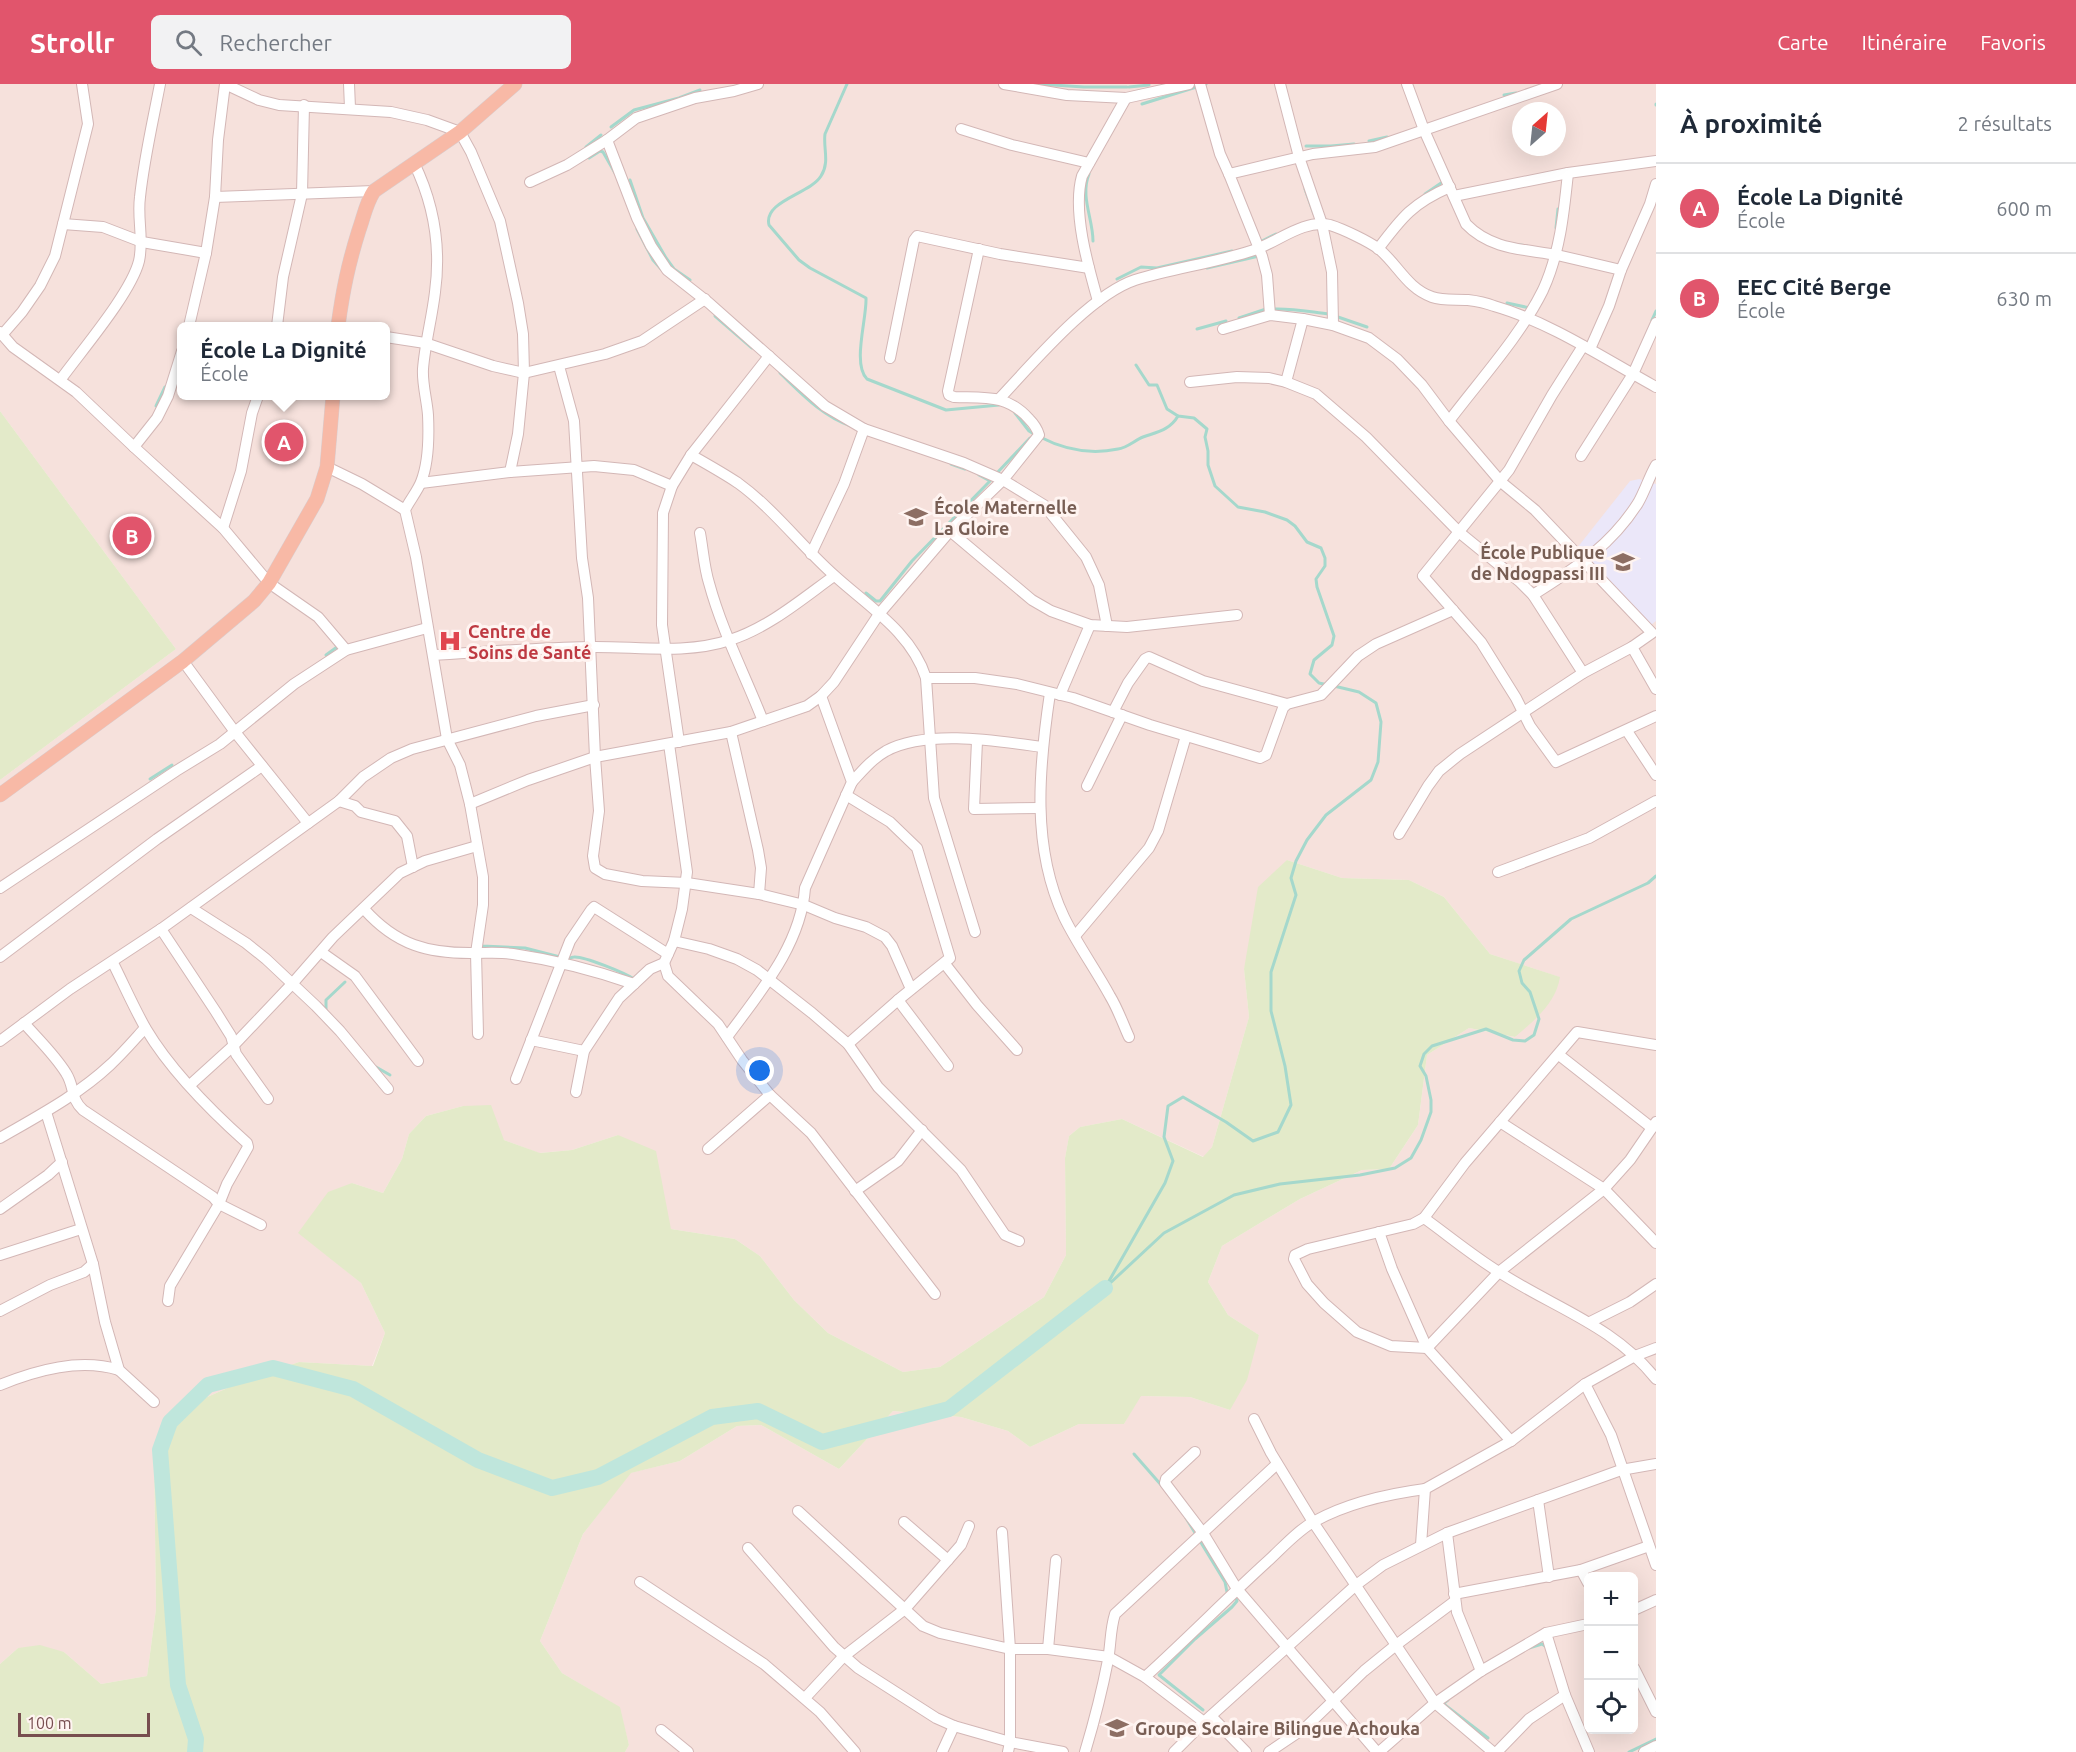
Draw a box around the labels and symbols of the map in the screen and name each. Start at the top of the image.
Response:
north arrow [1512,102,1566,156]
pin: A [264,420,304,464]
place label: École Maternelle La Gloire [934,496,1077,538]
school or university icon: École Maternelle La Gloire [903,504,929,530]
pin: B [112,514,152,558]
place label: École Publique de Ndogpassi III [1471,541,1605,583]
school or university icon: École Publique de Ndogpassi III [1610,549,1636,575]
place label: Centre de Soins de Santé [468,621,591,662]
hospital icon: Centre de Soins de Santé [437,628,463,654]
your location [745,1056,774,1085]
scale bar [18,1710,150,1738]
school or university icon: Groupe Scolaire Bilingue Achouka [1104,1715,1130,1741]
place label: Groupe Scolaire Bilingue Achouka [1135,1718,1420,1738]

